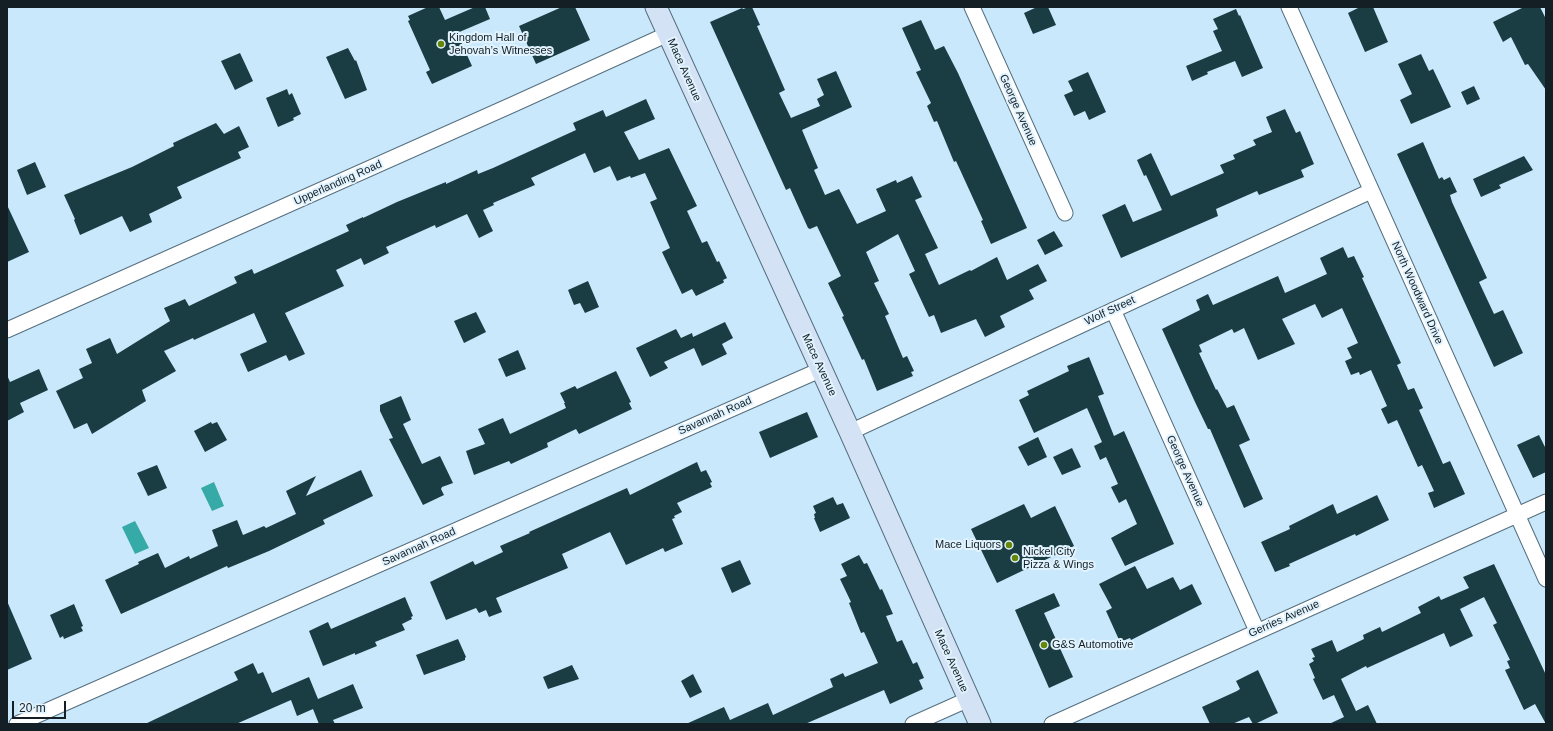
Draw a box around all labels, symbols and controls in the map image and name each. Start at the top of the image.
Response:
place label: Kingdom Hall of Jehovah’s Witnesses [449,31,552,57]
street label: Mace Avenue [664,37,704,103]
marker: Kingdom Hall of Jehovah’s Witnesses [436,39,446,49]
street label: George Avenue [996,72,1040,148]
street label: Upperlanding Road [292,158,384,208]
street label: North Woodward Drive [1388,240,1446,346]
street label: Wolf Street [1083,294,1137,328]
street label: Mace Avenue [799,332,839,398]
street label: Savannah Road [676,394,754,438]
street label: George Avenue [1163,433,1207,509]
street label: Savannah Road [380,525,458,569]
place label: Mace Liquors [935,538,1001,552]
marker: Mace Liquors [1004,540,1014,550]
place label: Nickel City Pizza & Wings [1023,545,1094,571]
marker: Nickel City Pizza & Wings [1010,553,1020,563]
street label: Gerries Avenue [1246,597,1322,641]
street label: Mace Avenue [931,628,971,694]
place label: G&S Automotive [1052,638,1133,652]
marker: G&S Automotive [1039,640,1049,650]
scale bar [14,693,68,719]
text: 20 m [19,701,46,715]

